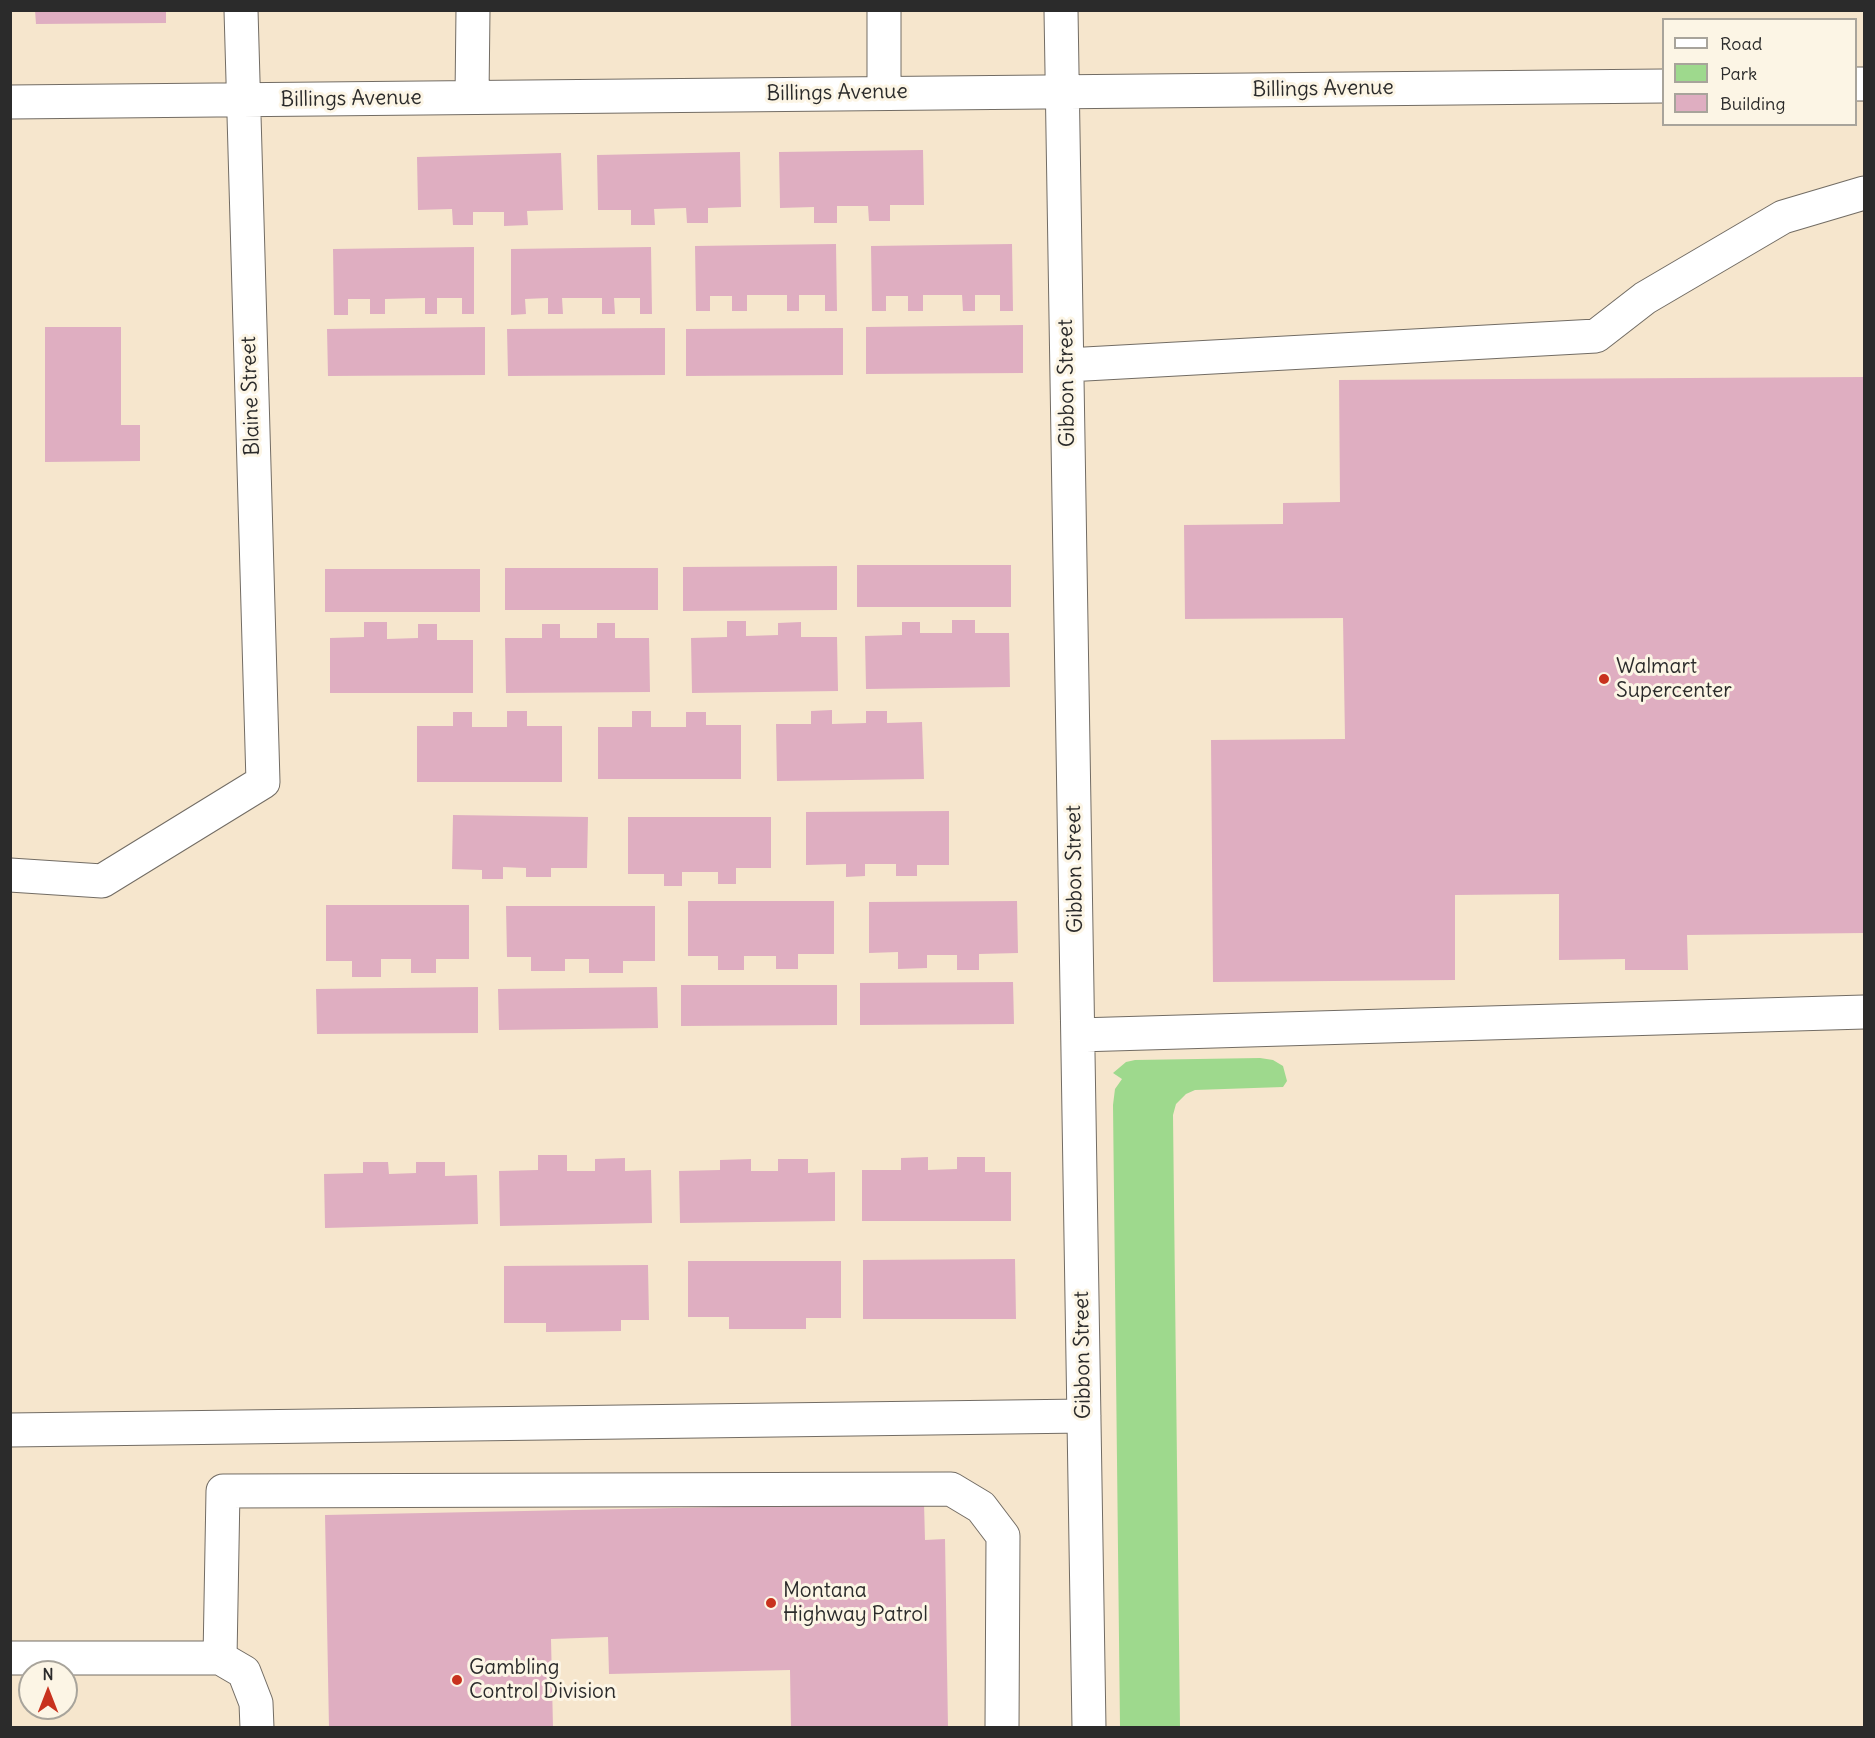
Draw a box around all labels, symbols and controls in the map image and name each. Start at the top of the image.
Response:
legend [1662,18,1857,126]
text: Road [1720,32,1762,55]
text: Park [1720,62,1757,85]
street label: Billings Avenue [1252,75,1394,103]
street label: Billings Avenue [766,79,908,107]
street label: Billings Avenue [280,85,422,113]
text: Building [1720,92,1785,115]
street label: Gibbon Street [1053,319,1081,447]
street label: Blaine Street [236,336,266,456]
place label: Walmart Supercenter [1616,654,1732,704]
marker: Walmart Supercenter [1597,672,1611,686]
street label: Gibbon Street [1061,805,1089,933]
street label: Gibbon Street [1069,1291,1097,1419]
place label: Montana Highway Patrol [783,1578,928,1628]
marker: Montana Highway Patrol [764,1596,778,1610]
place label: Gambling Control Division [469,1655,616,1705]
north arrow [18,1660,78,1720]
text: N [42,1664,54,1684]
marker: Gambling Control Division [450,1673,464,1687]

